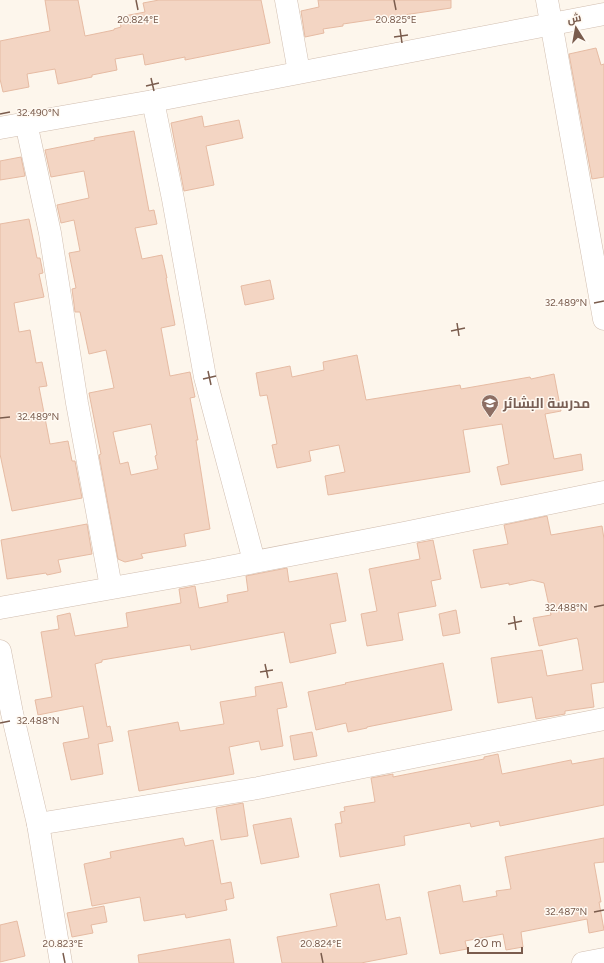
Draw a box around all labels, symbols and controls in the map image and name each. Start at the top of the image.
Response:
north arrow [556,8,596,48]
text: ش [566,11,582,26]
text: 20.824°E [117,13,159,26]
text: 20.825°E [375,13,417,26]
text: 32.490°N [17,106,59,119]
text: 32.489°N [545,296,587,309]
school or university icon: مدرسة البشائر [480,393,500,418]
place label: مدرسة البشائر [502,395,590,412]
text: 32.489°N [17,410,59,423]
text: 32.488°N [544,601,588,614]
text: 32.488°N [16,714,60,727]
text: 32.487°N [545,905,587,918]
scale bar [468,929,522,955]
text: 20 m [474,936,502,950]
text: 20.823°E [43,937,84,950]
text: 20.824°E [300,937,342,950]

